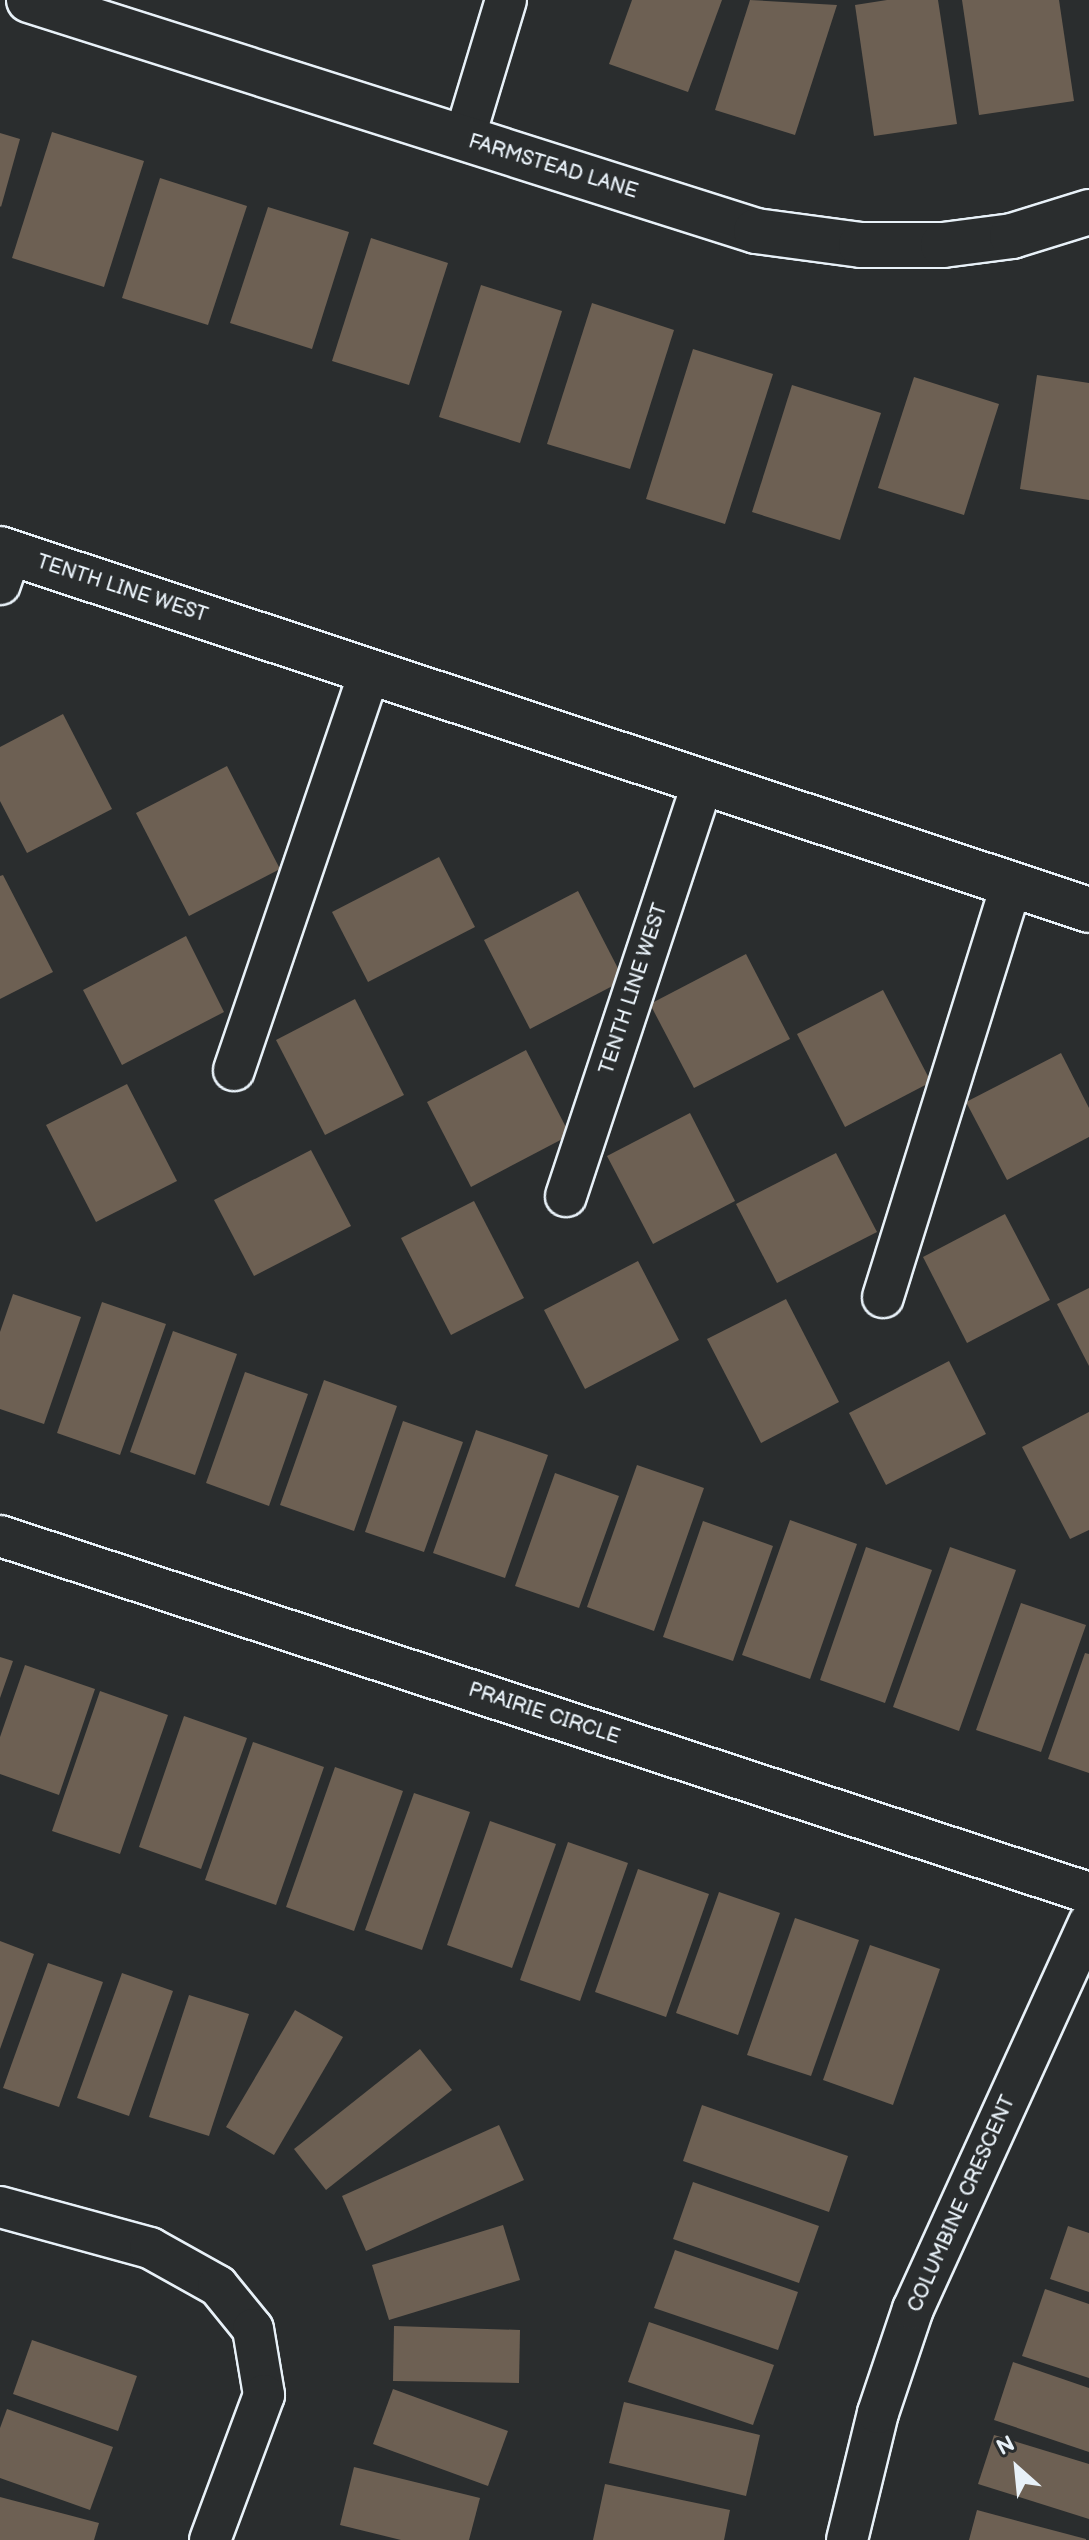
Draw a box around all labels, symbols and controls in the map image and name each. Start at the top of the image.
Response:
street label: FARMSTEAD LANE [465,130,641,204]
street label: TENTH LINE WEST [33,550,211,628]
street label: TENTH LINE WEST [595,900,673,1078]
street label: PRAIRIE CIRCLE [465,1678,623,1750]
street label: COLUMBINE CRESCENT [903,2092,1021,2316]
north arrow [977,2428,1057,2508]
text: N [992,2430,1019,2462]

